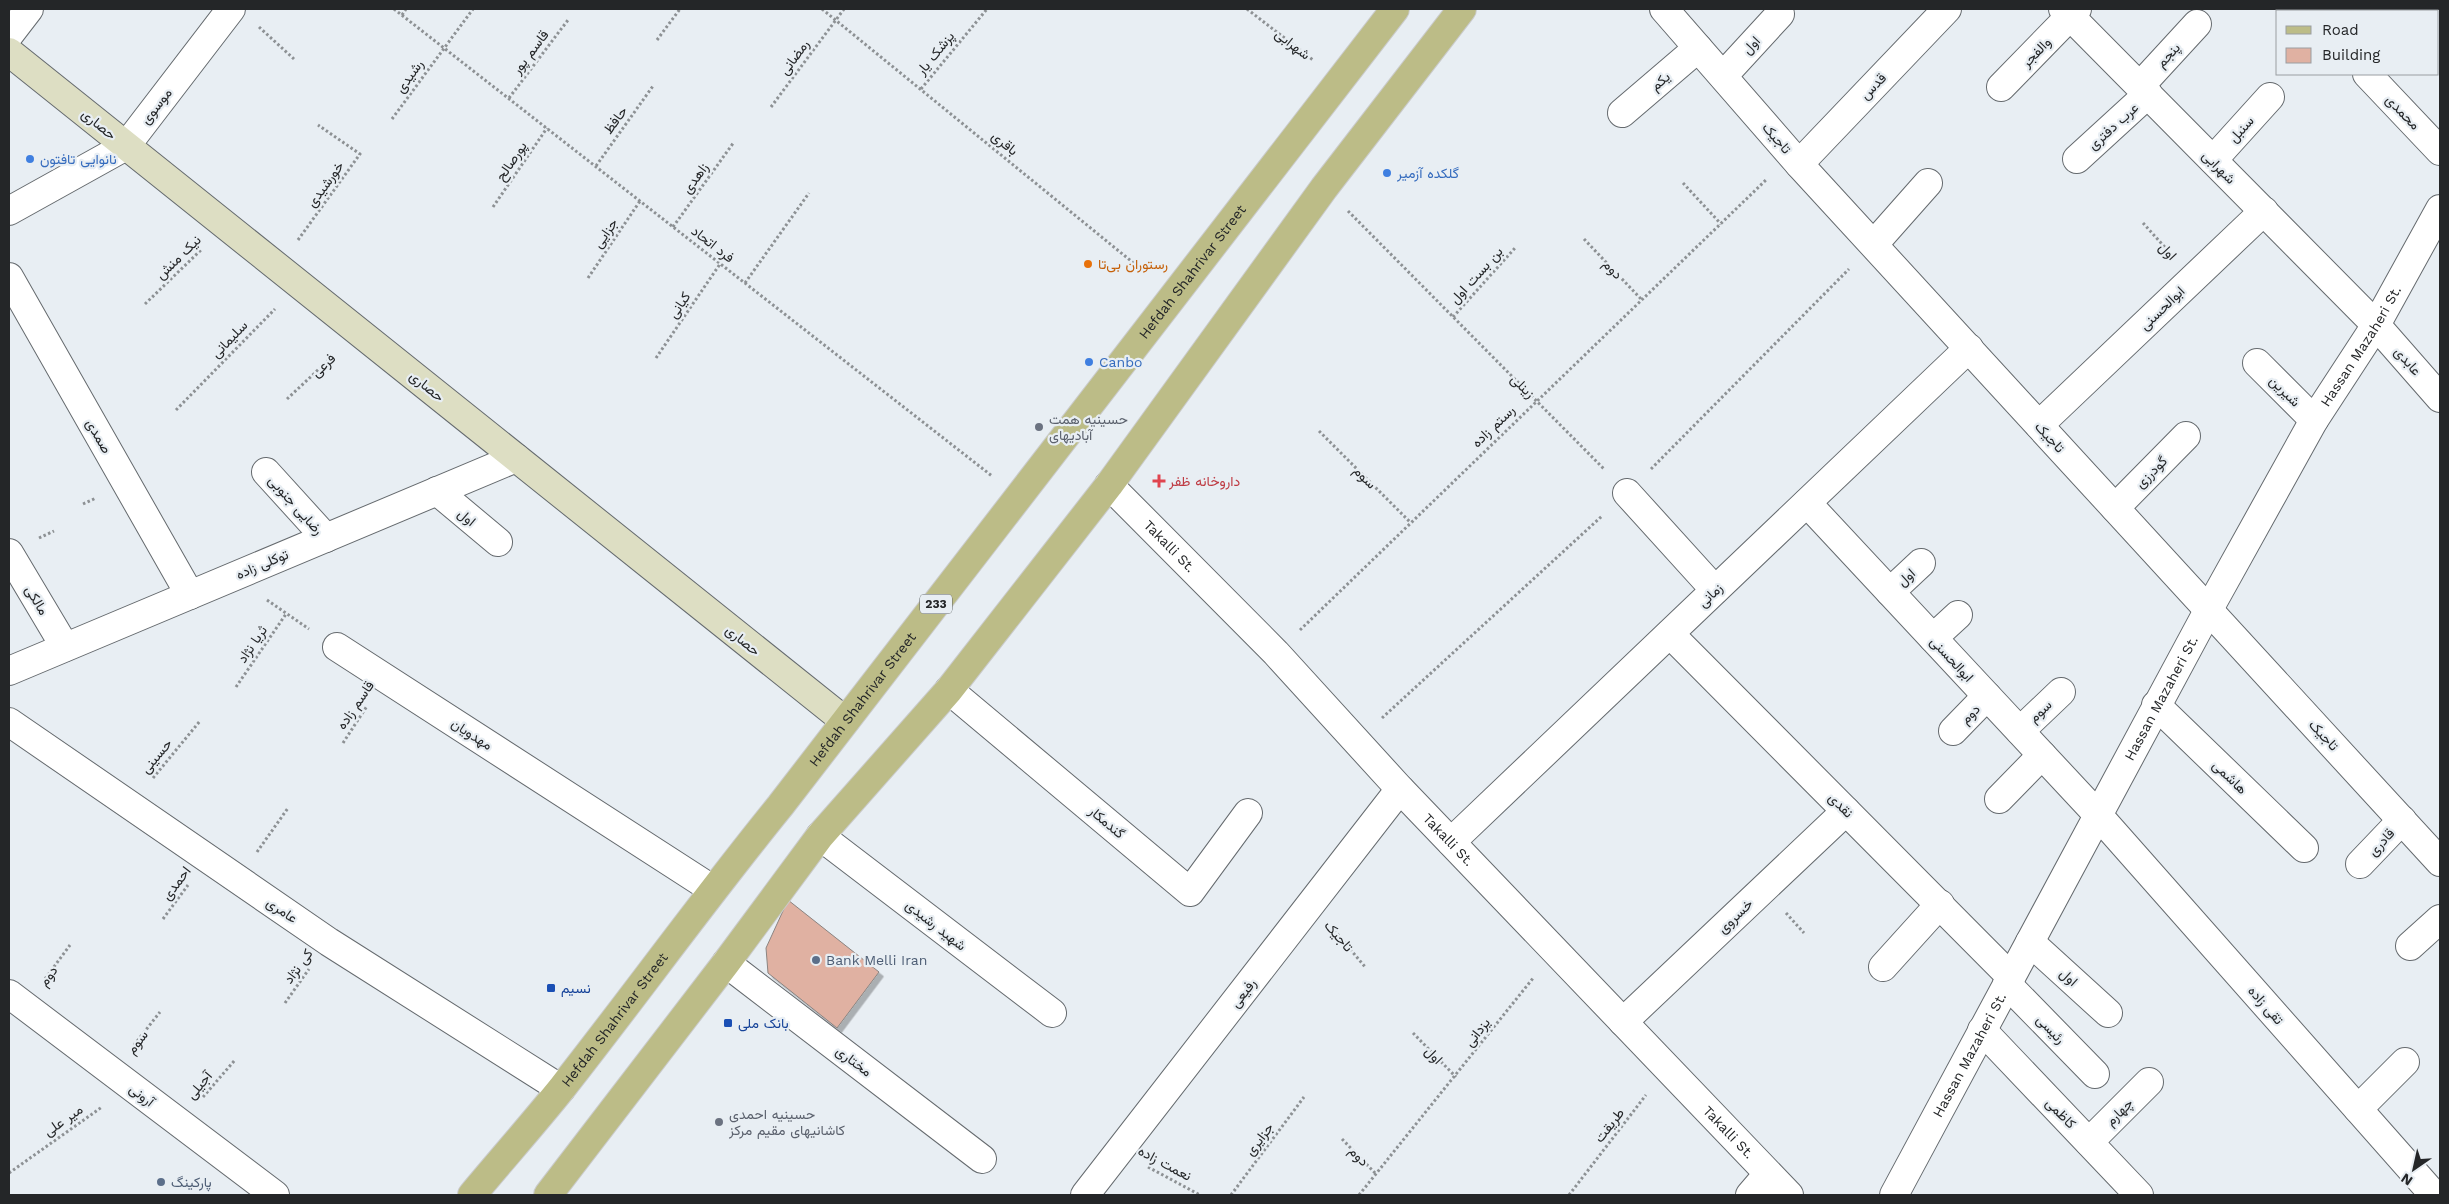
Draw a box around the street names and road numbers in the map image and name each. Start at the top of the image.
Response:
street label: شهرابی [1272,25,1314,63]
street label: قاسم پور [508,27,553,79]
street label: پزشک یار [912,28,959,80]
street label: اول [1739,33,1765,59]
street label: والفجر [2017,34,2055,72]
street label: رمضانی [776,36,813,78]
street label: پنجم [2153,39,2185,72]
street label: رشیدی [392,56,427,96]
street label: یکم [1647,68,1674,94]
street label: قدس [1857,70,1890,103]
street label: موسوی [137,85,176,128]
street label: محمدی [2382,91,2423,133]
street label: عرب دفتری [2085,99,2142,153]
street label: حافظ [600,103,630,137]
street label: حصاری [78,105,119,144]
street label: سنبل [2225,112,2258,146]
street label: تاجیک [1758,119,1795,158]
street label: باقری [988,128,1021,159]
street label: پورصالح [492,138,532,185]
street label: شهرابی [2198,147,2239,188]
street label: خورشیدی [303,158,348,211]
street label: زاهدی [678,159,712,197]
street label: Hefdah Shahrivar Street [1136,202,1249,342]
street label: جزایی [589,215,622,251]
street label: فرد اتحاد [688,222,737,266]
street label: نیک منش [152,232,205,283]
street label: اول [2154,239,2180,265]
street label: بن بست اول [1446,243,1507,308]
street label: دوم [1599,256,1626,283]
street label: ابوالحسنی [2136,283,2188,334]
street label: Hassan Mazaheri St. [2317,283,2404,409]
street label: کیانی [665,289,694,322]
street label: سلیمانی [207,317,251,362]
street label: عابدی [2391,344,2425,379]
street label: فرعی [308,350,339,381]
street label: حصاری [406,367,447,406]
street label: زینلی [1507,371,1538,402]
street label: شیرین [2266,372,2304,410]
street label: رستم زاده [1468,401,1519,451]
street label: صمدی [82,416,115,457]
street label: تاجیک [2031,418,2068,457]
street label: گودرزی [2132,453,2171,492]
street label: سوم [1350,462,1380,492]
street label: رضایی جنوبی [265,472,327,539]
street label: اول [454,505,479,531]
street label: Takalli St. [1141,517,1199,575]
street label: توکلی زاده [233,546,291,583]
street label: اول [1894,565,1920,591]
street label: زمانی [1694,579,1726,611]
street label: مالکی [21,582,52,618]
road number: 233 [920,594,952,614]
street label: حصاری [722,621,763,660]
street label: ثریا نژاد [234,622,271,666]
street label: Hefdah Shahrivar Street [806,629,919,769]
street label: ابوالحسنی [1926,633,1977,686]
street label: Hassan Mazaheri St. [2121,633,2201,763]
street label: قاسم زاده [333,678,378,733]
street label: سوم [2025,696,2055,726]
street label: دوم [1957,701,1984,728]
street label: مهدویان [448,715,495,754]
street label: تاجیک [2305,716,2342,755]
street label: حسینی [137,736,176,777]
street label: هاشمی [2209,757,2251,798]
street label: نقدی [1825,789,1857,821]
street label: گندمکار [1085,802,1128,842]
street label: Takalli St. [1420,810,1477,869]
street label: قادری [2364,825,2398,860]
street label: احمدی [158,863,195,904]
street label: عامری [263,894,300,927]
street label: خسروی [1714,895,1757,937]
street label: شهید رشیدی [902,896,969,954]
street label: تاجیک [1320,917,1357,956]
street label: کی نژاد [280,946,317,987]
street label: Hefdah Shahrivar Street [558,949,671,1090]
street label: دوم [35,962,62,990]
street label: اول [2055,965,2081,991]
street label: رفیعی [1227,975,1260,1011]
street label: تقی زاده [2244,982,2287,1028]
street label: Hassan Mazaheri St. [1929,990,2009,1120]
street label: رئیسی [2033,1011,2069,1048]
street label: یزدانی [1461,1014,1494,1050]
street label: سوم [123,1027,152,1058]
street label: مختاری [832,1042,875,1080]
street label: اول [1420,1043,1446,1069]
street label: آجیلی [183,1067,217,1103]
street label: آرونی [126,1080,159,1112]
street label: کاظمی [2042,1094,2079,1132]
street label: چهارم [2102,1095,2137,1130]
street label: میر علی [40,1101,86,1140]
street label: Takalli St. [1700,1103,1757,1162]
street label: طریقت [1591,1105,1628,1146]
street label: جزایری [1241,1119,1277,1159]
street label: نعمت زاده [1135,1142,1194,1185]
street label: دوم [1345,1143,1372,1170]

